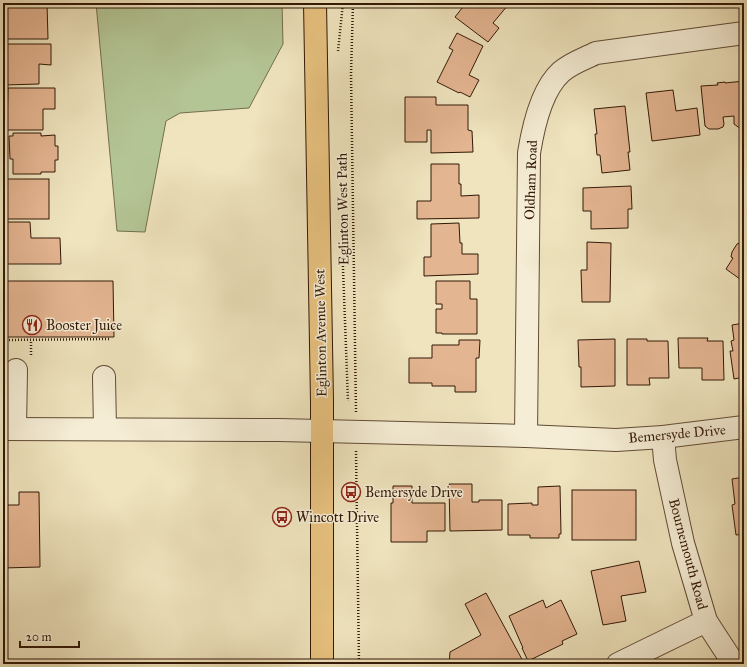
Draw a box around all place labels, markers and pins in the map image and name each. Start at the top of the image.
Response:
restaurant icon: Booster Juice [21,314,43,336]
place label: Booster Juice [46,317,122,335]
bus stop icon: Bemersyde Drive [340,481,362,503]
place label: Bemersyde Drive [365,484,463,501]
bus stop icon: Wincott Drive [271,506,293,528]
place label: Wincott Drive [296,509,379,526]

